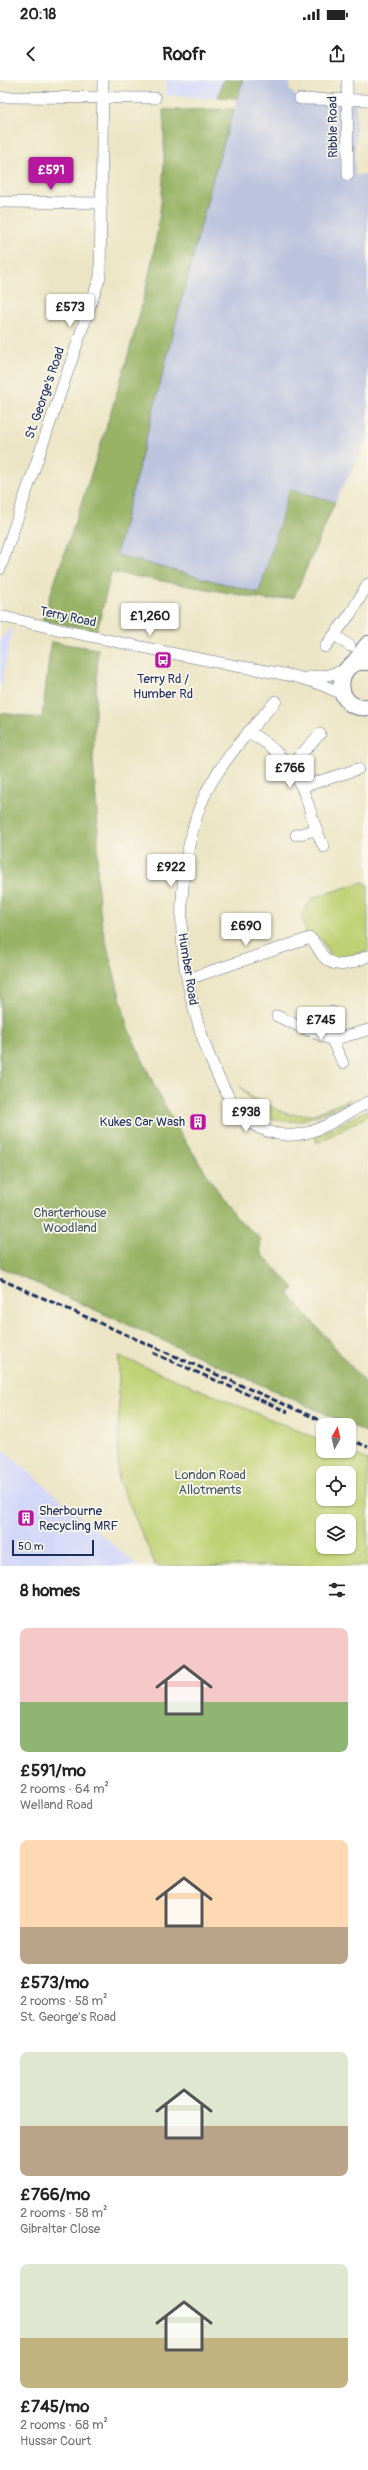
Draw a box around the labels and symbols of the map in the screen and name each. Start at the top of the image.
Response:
street label: Ribble Road [324,96,342,158]
pin: £591 [27,157,75,191]
pin: £573 [46,294,94,328]
street label: St. George's Road [22,345,68,441]
street label: Terry Road [38,603,98,631]
pin: £1,260 [117,603,183,637]
bus stop icon: Terry Rd / Humber Rd [153,650,173,670]
place label: Terry Rd / Humber Rd [133,671,193,702]
pin: £766 [266,755,314,789]
pin: £922 [147,854,195,888]
pin: £690 [222,913,270,947]
street label: Humber Road [174,932,202,1006]
pin: £745 [297,1007,345,1041]
pin: £938 [222,1099,270,1133]
building icon: Kukes Car Wash [188,1112,208,1132]
place label: Kukes Car Wash [100,1114,185,1130]
park label: Charterhouse Woodland [34,1205,107,1236]
north arrow [316,1418,356,1458]
park label: London Road Allotments [174,1467,246,1498]
place label: Sherbourne Recycling MRF [39,1503,119,1534]
building icon: Sherbourne Recycling MRF [16,1508,36,1528]
scale bar [12,1538,94,1557]

